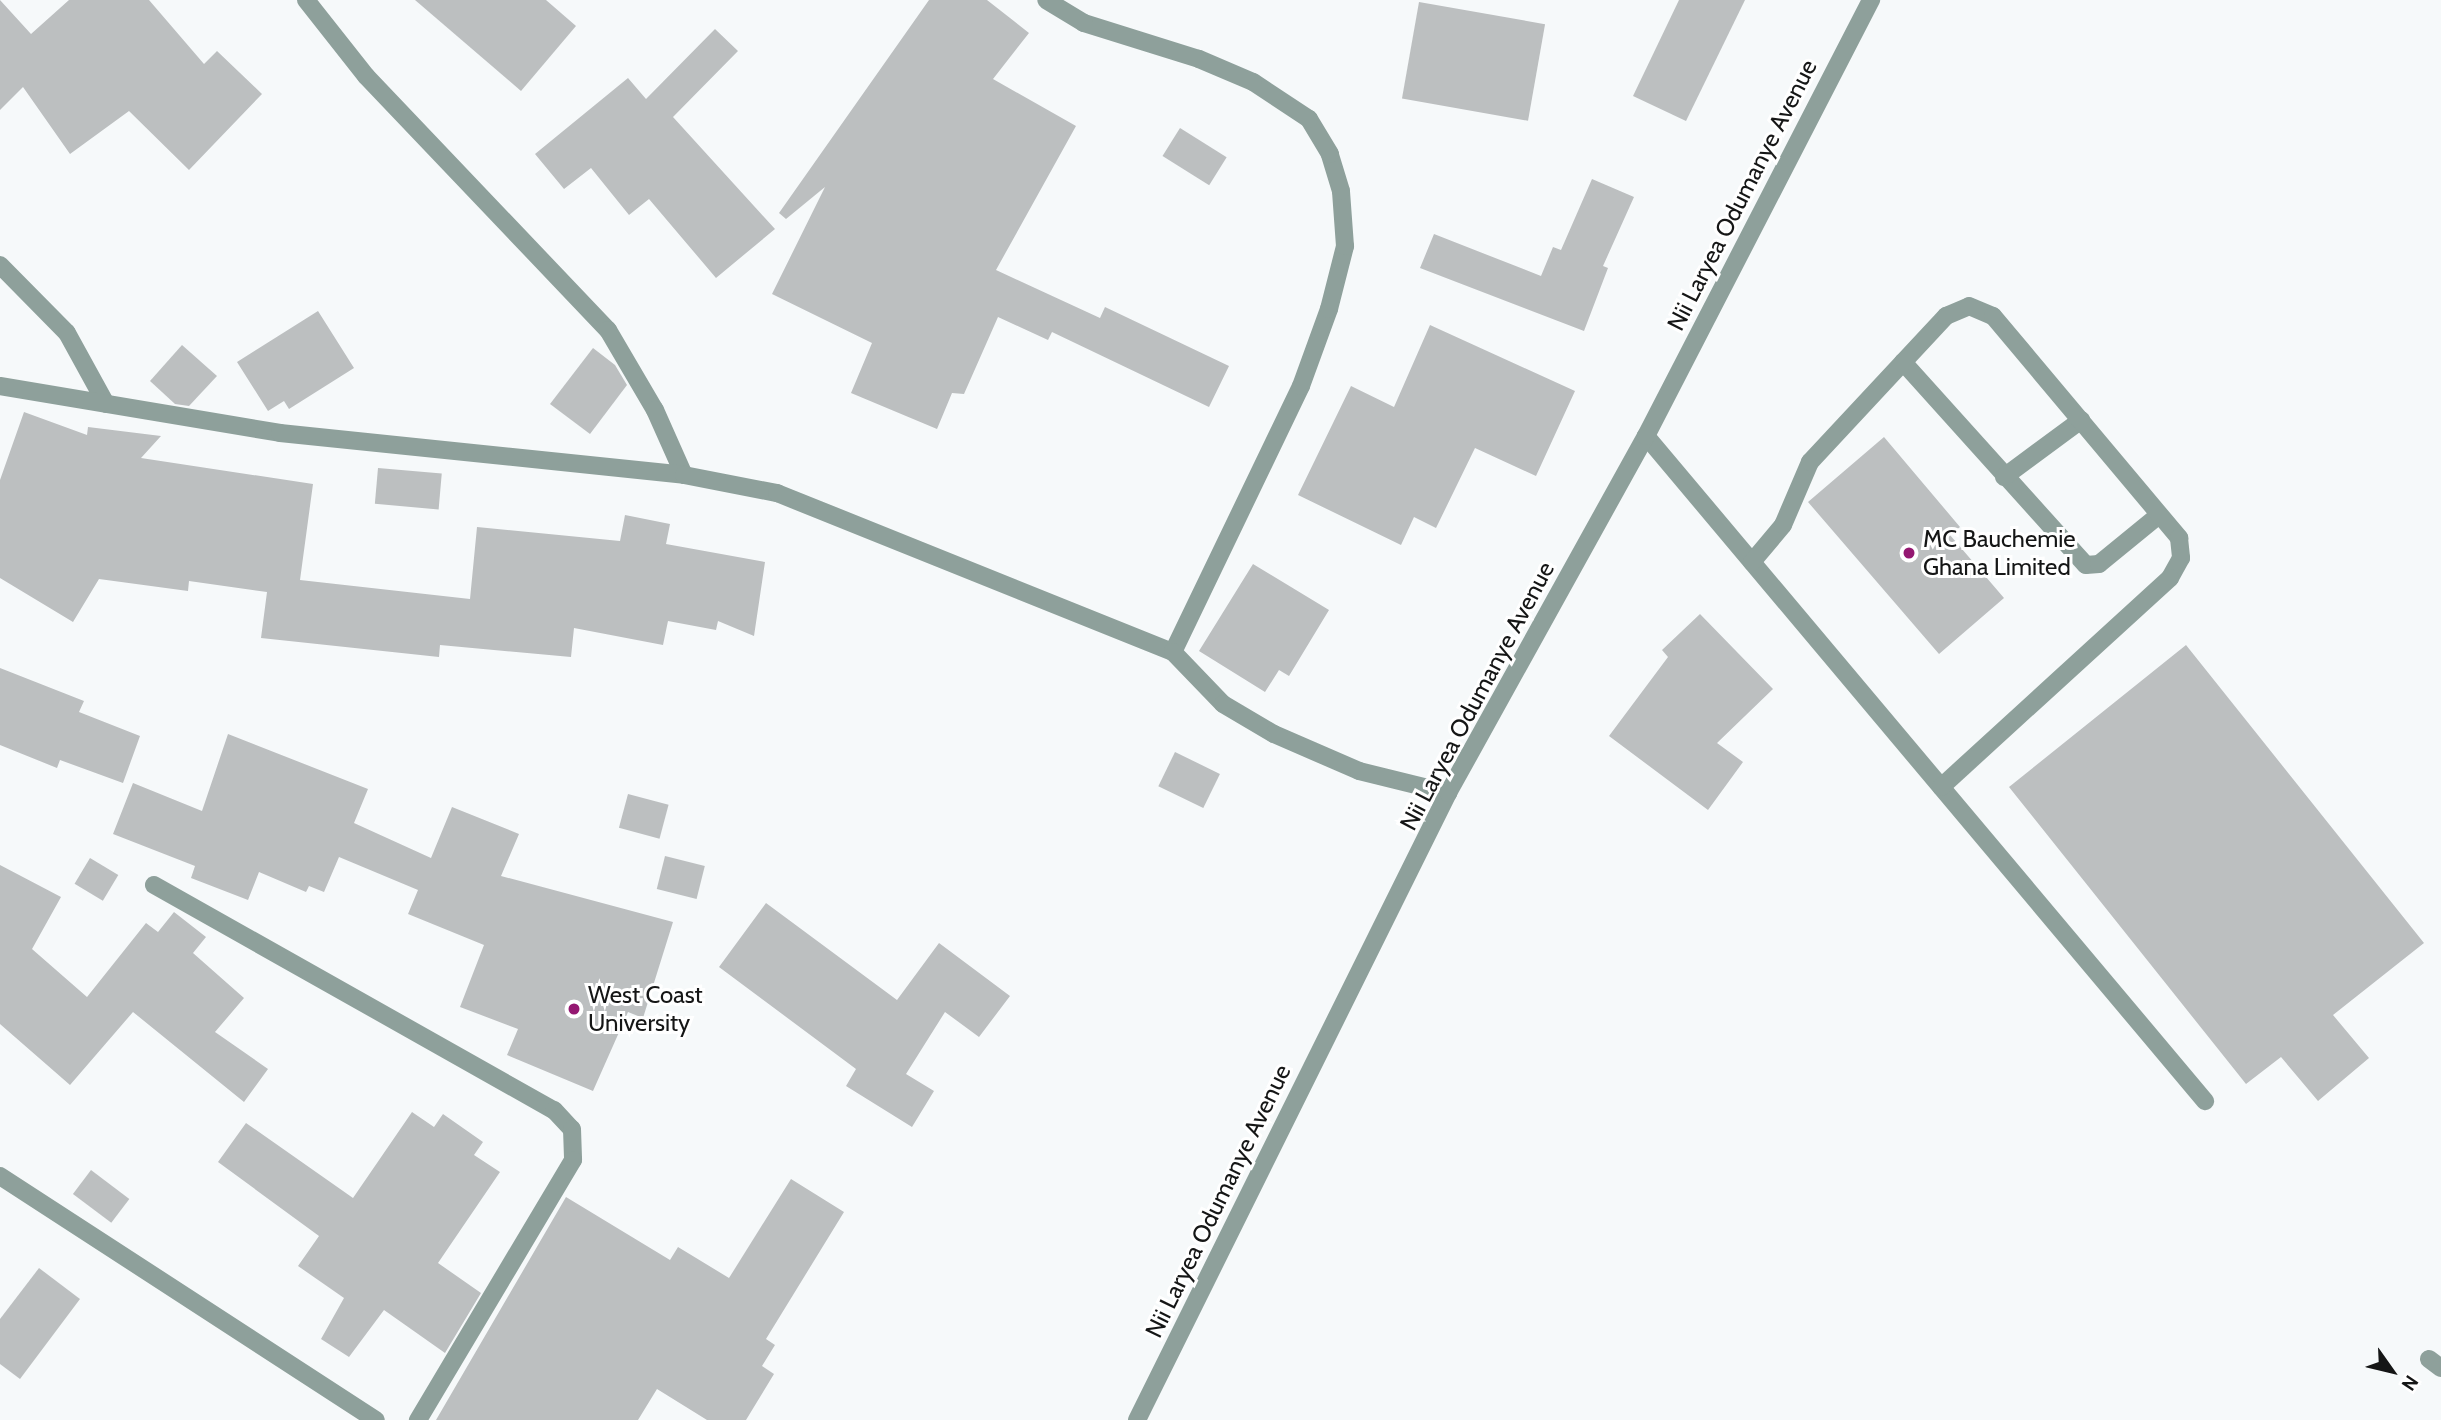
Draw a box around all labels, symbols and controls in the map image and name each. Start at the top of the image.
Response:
street label: Nii Laryea Odumanye Avenue [1661,55,1823,335]
place label: MC Bauchemie Ghana Limited [1923,525,2076,581]
marker: MC Bauchemie Ghana Limited [1901,545,1917,561]
street label: Nii Laryea Odumanye Avenue [1394,557,1560,835]
place label: West Coast University [588,981,703,1037]
marker: West Coast University [566,1001,582,1017]
street label: Nii Laryea Odumanye Avenue [1139,1060,1297,1342]
north arrow [2357,1336,2427,1406]
text: N [2397,1371,2423,1395]

